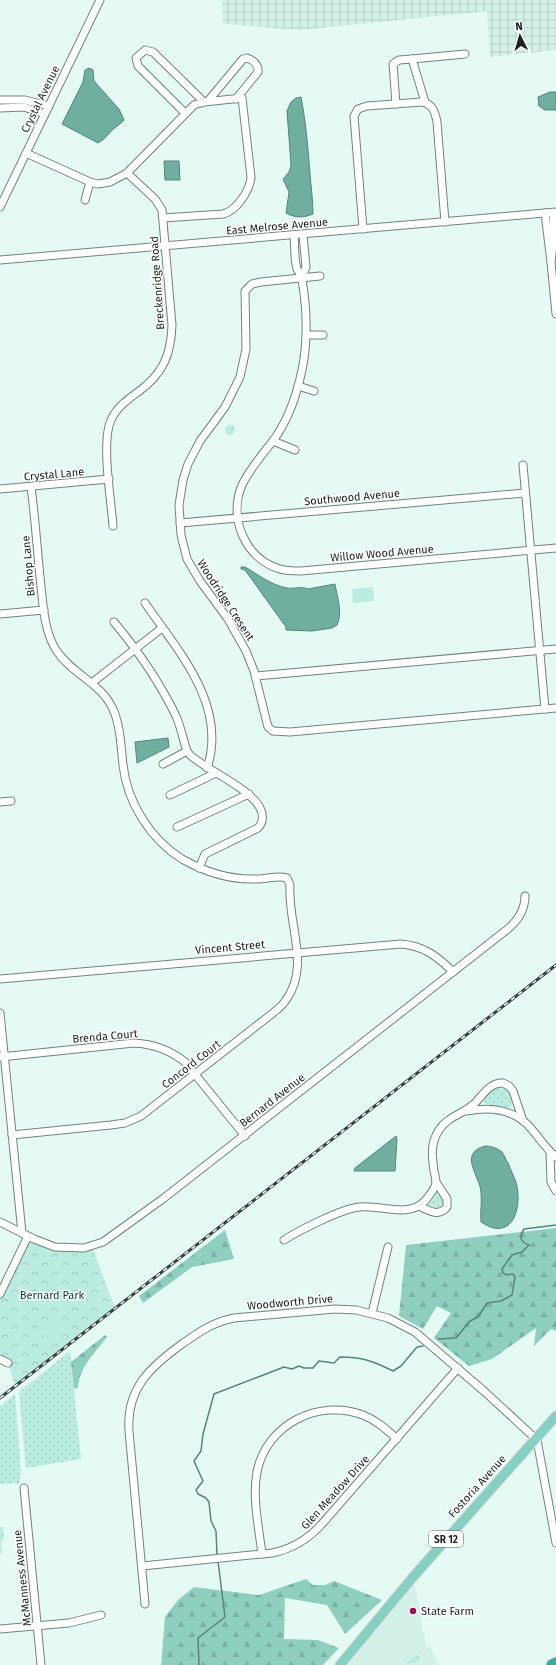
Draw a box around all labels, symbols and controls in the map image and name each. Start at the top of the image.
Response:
north arrow [500,16,540,56]
text: N [515,20,523,33]
street label: Crystal Avenue [19,64,62,135]
street label: East Melrose Avenue [226,216,329,237]
street label: Breckenridge Road [148,236,167,330]
street label: Crystal Lane [23,465,85,484]
street label: Southwood Avenue [304,487,400,508]
street label: Bishop Lane [19,535,38,597]
street label: Willow Wood Avenue [330,543,434,564]
street label: Woodridge Cresent [194,557,257,643]
street label: Vincent Street [195,938,265,957]
street label: Brenda Court [72,1027,138,1046]
street label: Concord Court [159,1038,223,1091]
street label: Bernard Avenue [237,1071,308,1130]
park label: Bernard Park [20,1289,85,1302]
street label: Woodworth Drive [247,1292,333,1313]
street label: Fostoria Avenue [446,1452,509,1520]
street label: Glen Meadow Drive [299,1453,372,1532]
street label: McManness Avenue [11,1529,34,1627]
road number: SR 12 [429,1531,463,1547]
place label: State Farm [421,1605,474,1618]
marker: State Farm [408,1606,418,1616]

